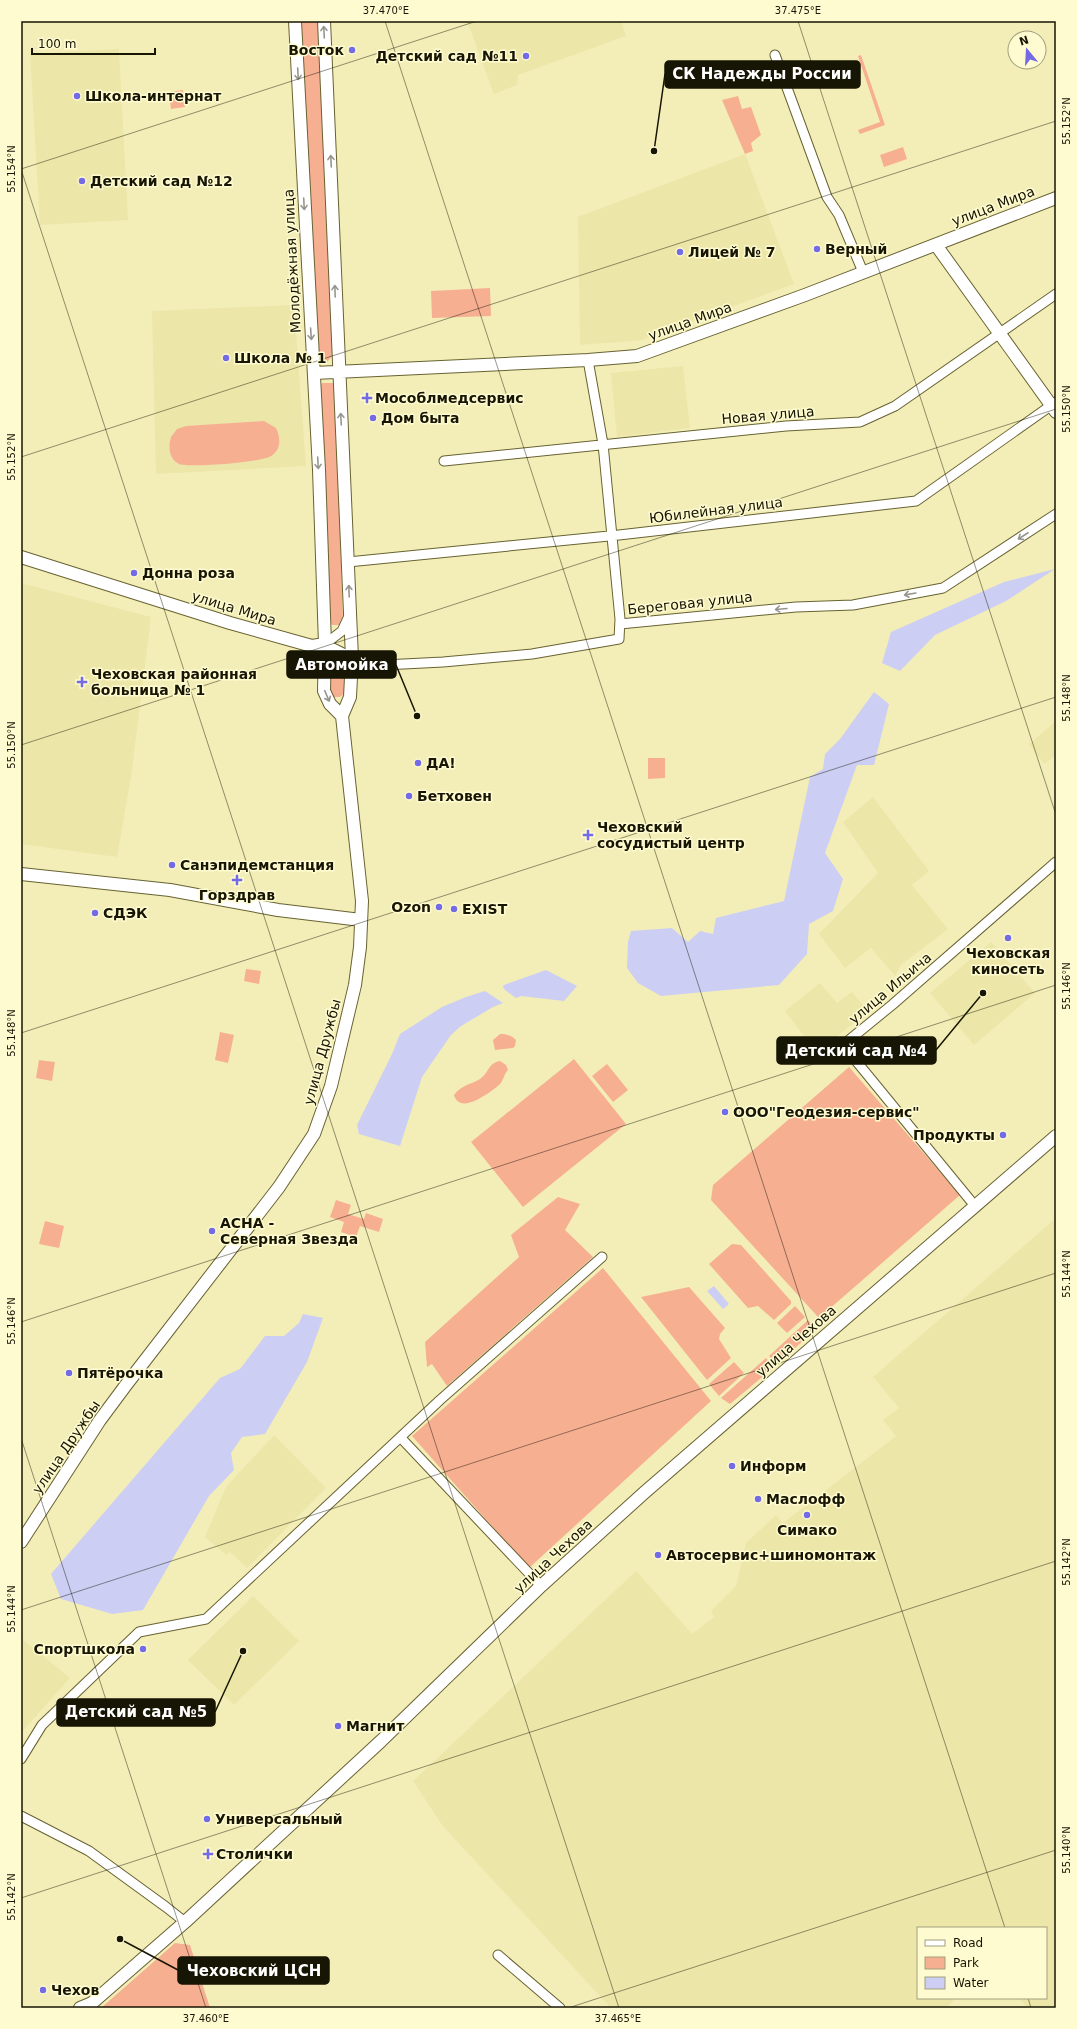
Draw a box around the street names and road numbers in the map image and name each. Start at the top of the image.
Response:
street label: улица Мира [949,183,1037,229]
street label: Молодёжная улица [280,189,304,333]
street label: улица Мира [646,299,734,343]
street label: Новая улица [721,403,815,427]
street label: Юбилейная улица [648,494,784,526]
street label: улица Мира [190,588,278,628]
street label: Береговая улица [627,588,753,618]
street label: улица Ильича [846,949,934,1027]
street label: улица Дружбы [300,997,344,1107]
street label: улица Чехова [753,1302,839,1380]
street label: улица Дружбы [29,1397,103,1497]
street label: улица Чехова [511,1516,595,1596]

